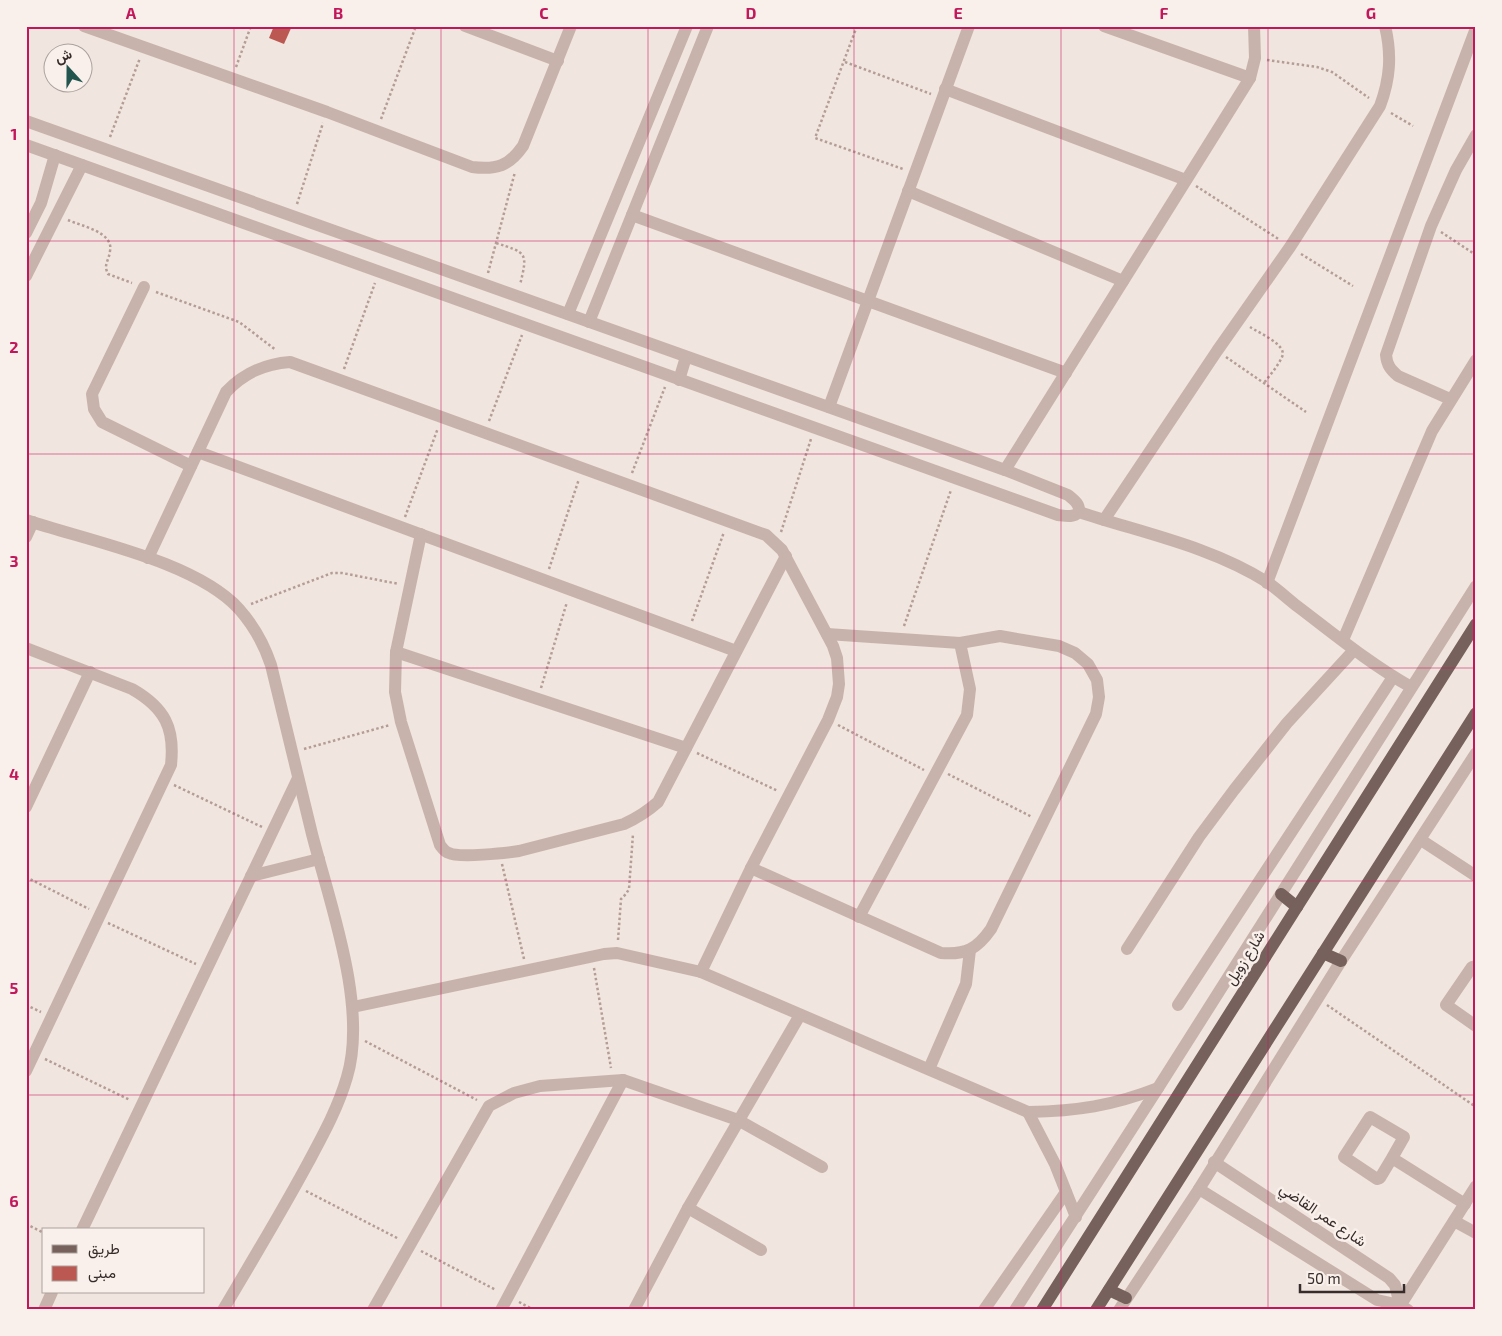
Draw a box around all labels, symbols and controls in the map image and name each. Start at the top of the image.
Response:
text: A [126,3,137,22]
text: B [333,3,343,22]
text: C [539,3,549,22]
text: D [746,3,757,22]
text: E [953,3,963,22]
text: F [1160,3,1169,22]
text: G [1366,3,1376,22]
north arrow [42,42,92,92]
text: ش [52,44,75,67]
text: 1 [11,124,17,143]
text: 2 [9,337,19,356]
text: 3 [9,551,19,570]
text: 4 [9,764,19,783]
street label: شارع زويل [1221,927,1270,989]
text: 5 [10,978,19,997]
street label: شارع عمر القاضي [1274,1179,1370,1254]
text: 6 [9,1191,19,1210]
legend [42,1228,205,1294]
text: طريق [88,1239,120,1259]
scale bar [1300,1261,1403,1293]
text: مبنى [88,1263,116,1283]
text: 50 m [1307,1269,1341,1287]

